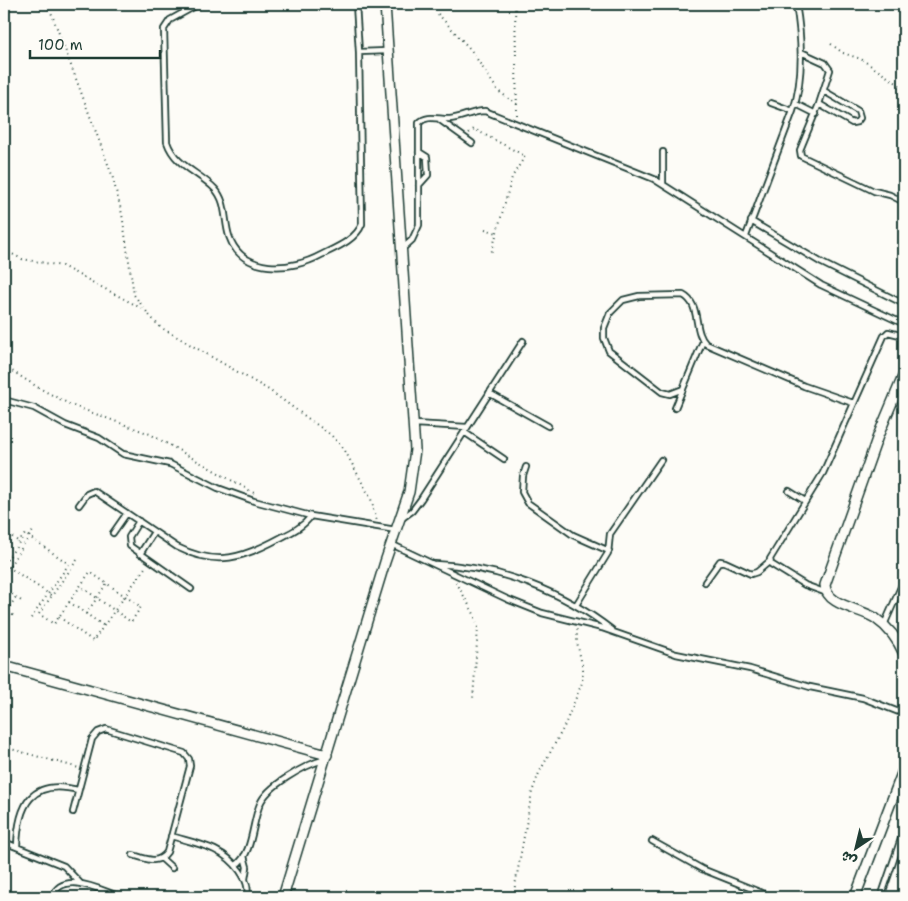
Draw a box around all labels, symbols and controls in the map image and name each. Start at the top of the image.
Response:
scale bar [30,28,160,60]
text: 100 m [38,35,83,55]
north arrow [830,824,880,874]
text: ش [837,847,860,870]

